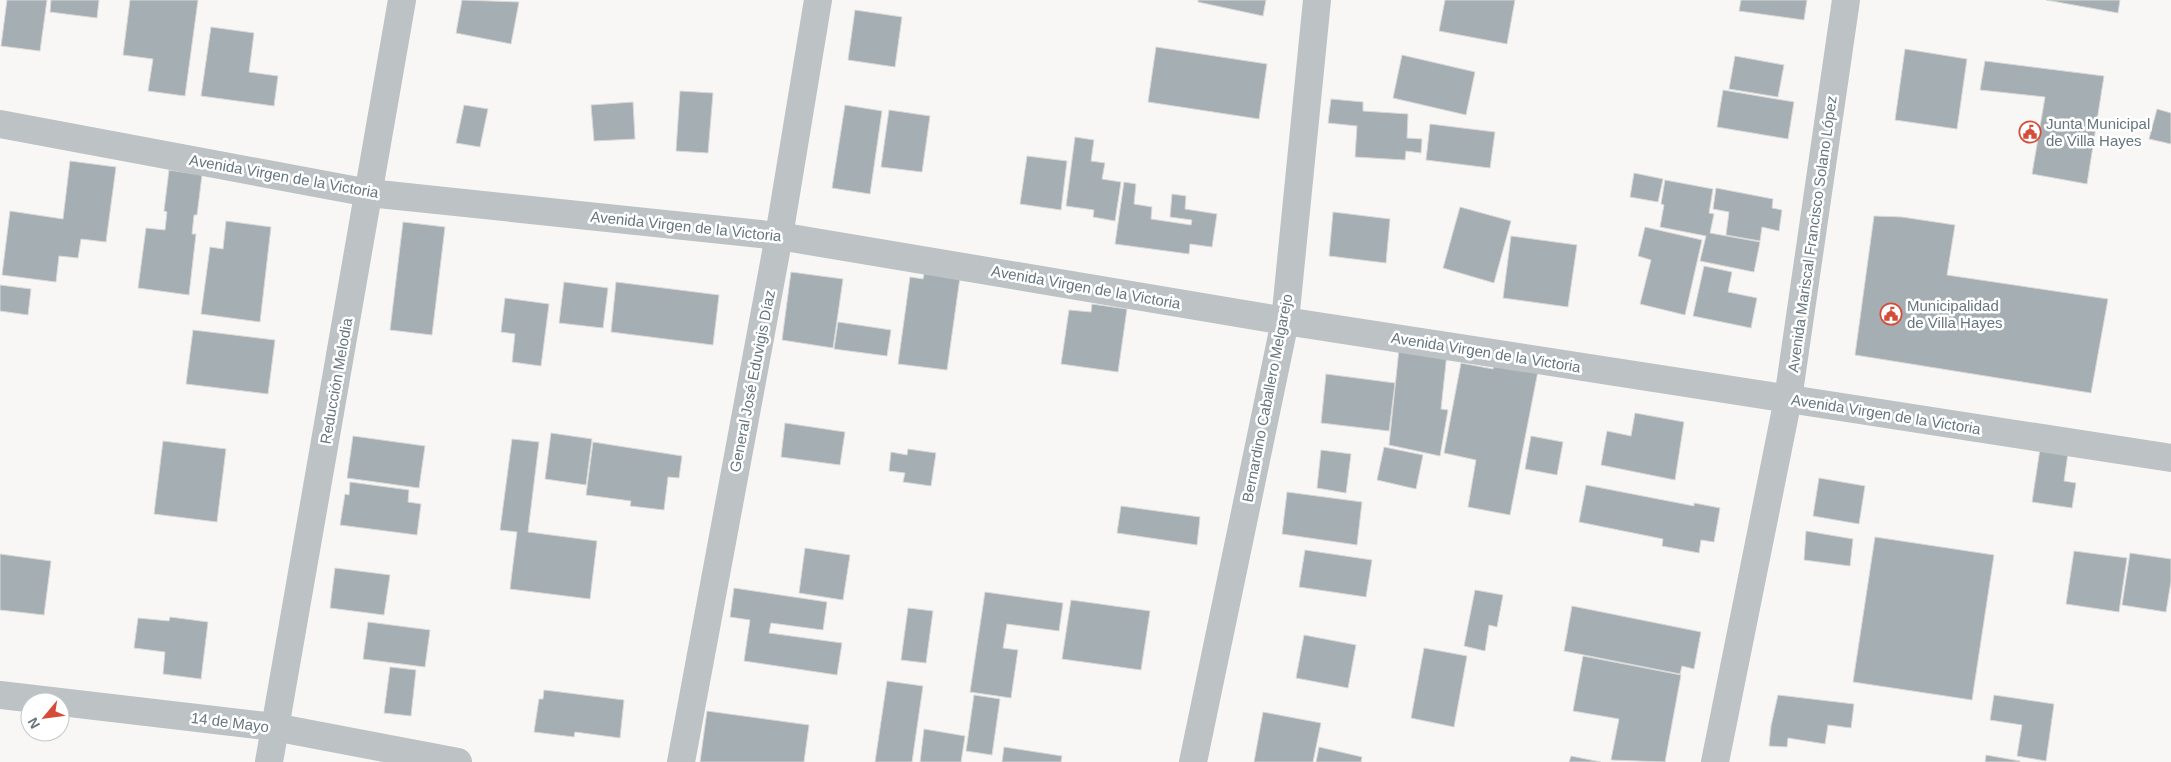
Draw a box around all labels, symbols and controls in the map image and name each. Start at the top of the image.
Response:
street label: Avenida Mariscal Francisco Solano López [1784,95,1840,373]
place label: Junta Municipal de Villa Hayes [2046,115,2150,149]
public building icon: Junta Municipal de Villa Hayes [2018,120,2042,144]
street label: Avenida Virgen de la Victoria [188,151,381,201]
street label: Avenida Virgen de la Victoria [590,208,783,245]
street label: Avenida Virgen de la Victoria [990,262,1183,312]
street label: General José Eduvigis Díaz [726,289,778,473]
street label: Bernardino Caballero Melgarejo [1238,292,1296,504]
place label: Municipalidad de Villa Hayes [1907,297,2003,331]
public building icon: Municipalidad de Villa Hayes [1879,302,1903,326]
street label: Reducción Melodia [317,316,356,445]
street label: Avenida Virgen de la Victoria [1390,329,1583,375]
street label: Avenida Virgen de la Victoria [1790,391,1983,437]
north arrow [20,692,70,742]
street label: 14 de Mayo [190,709,270,735]
text: N [24,715,43,732]

